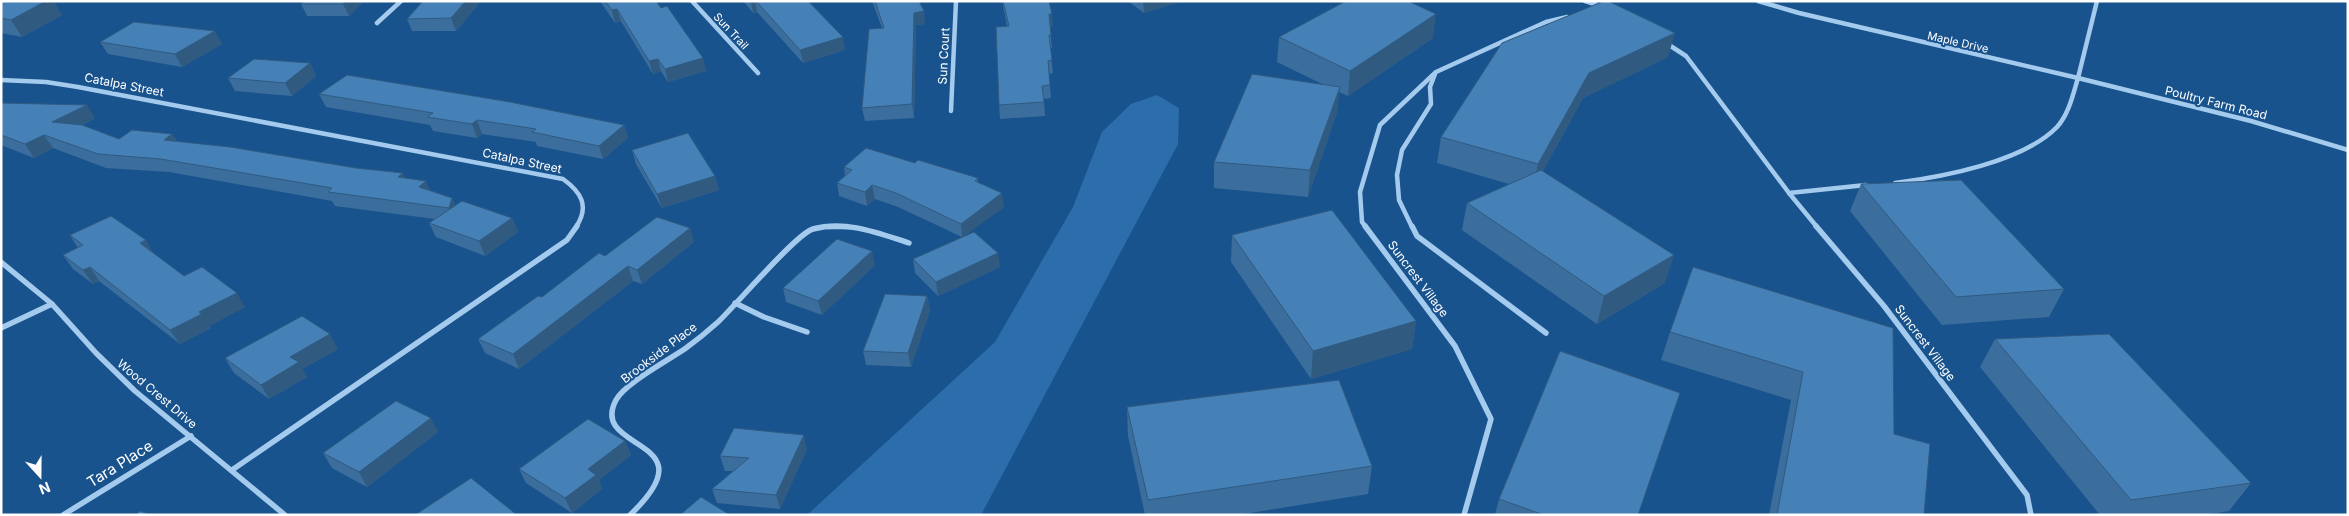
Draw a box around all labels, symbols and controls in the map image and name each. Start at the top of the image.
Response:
street label: Sun Trail [710,10,752,52]
street label: Sun Court [935,27,952,85]
street label: Maple Drive [1926,28,1990,56]
street label: Catalpa Street [83,69,165,100]
street label: Poultry Farm Road [2163,83,2269,122]
street label: Catalpa Street [481,145,563,176]
street label: Suncrest Village [1385,238,1452,320]
street label: Suncrest Village [1892,302,1959,384]
street label: Brookside Place [618,319,700,386]
street label: Wood Crest Drive [114,356,200,431]
street label: Tara Place [83,436,156,491]
north arrow [15,451,65,501]
text: N [37,479,53,498]

